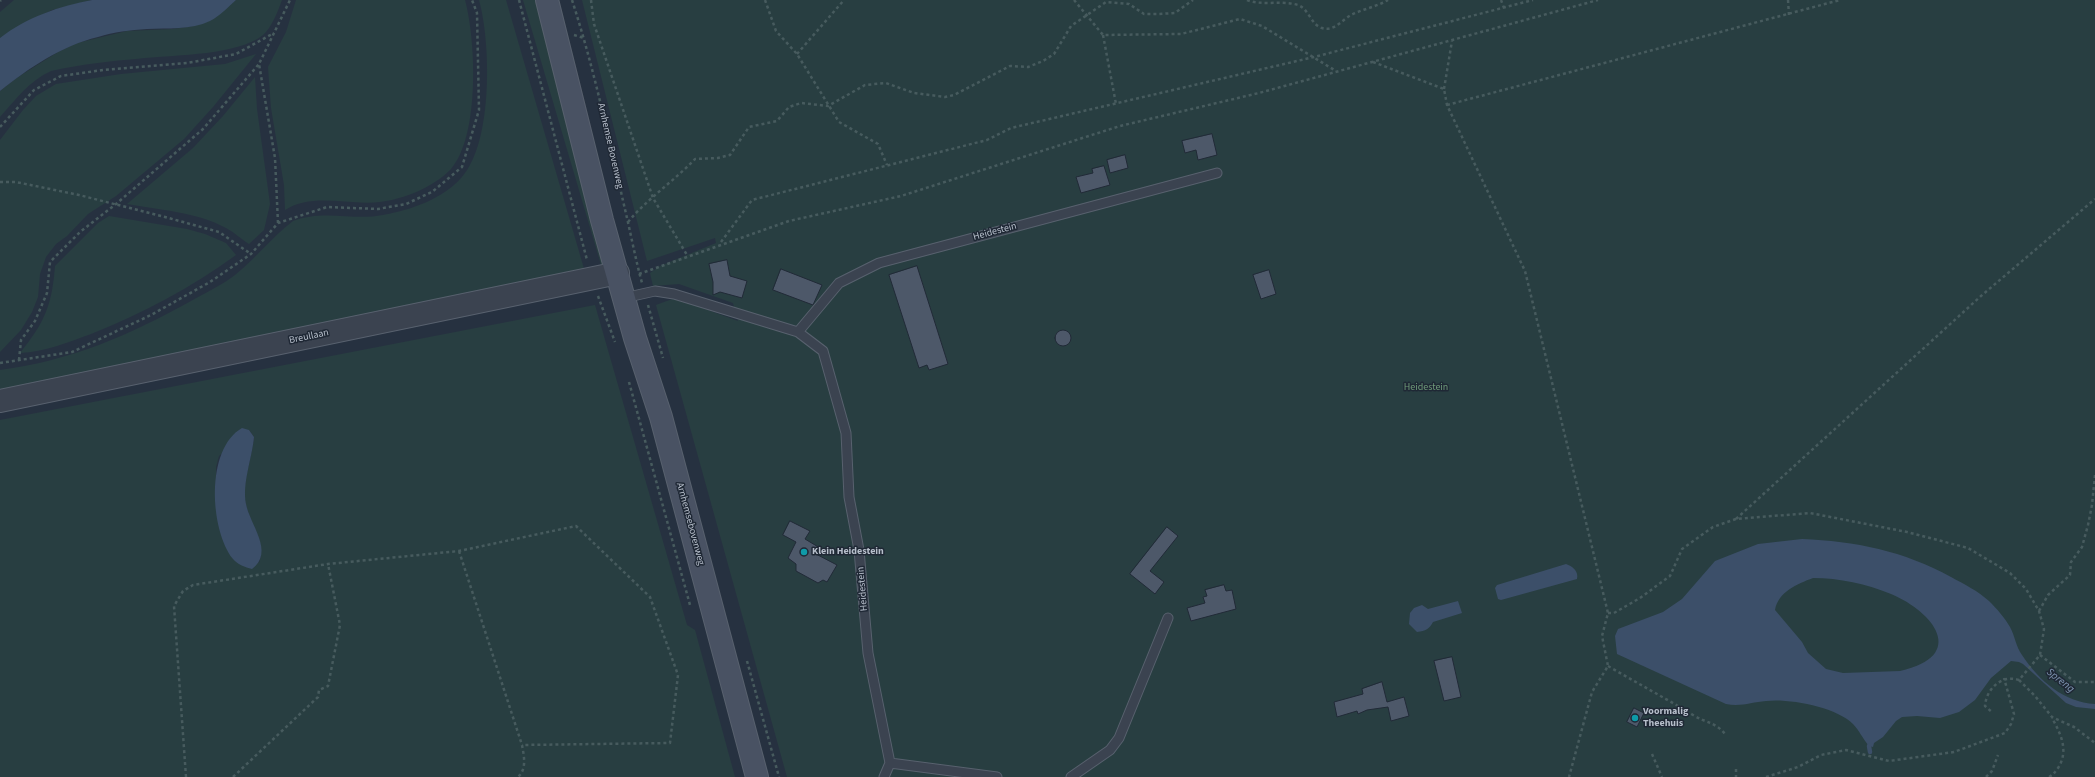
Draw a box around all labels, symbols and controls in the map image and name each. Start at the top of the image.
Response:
street label: Arnhemse Bovenweg [594,102,626,190]
street label: Heidestein [972,220,1018,244]
street label: Breullaan [288,327,330,347]
park label: Heidestein [1404,382,1448,394]
street label: Arnhemsebovenweg [673,481,707,567]
place label: Klein Heidestein [812,546,884,558]
marker: Klein Heidestein [799,547,809,557]
street label: Heidestein [855,566,871,612]
water label: Spreng [2043,666,2077,696]
place label: Voormalig Theehuis [1643,706,1688,730]
marker: Voormalig Theehuis [1630,713,1640,723]

